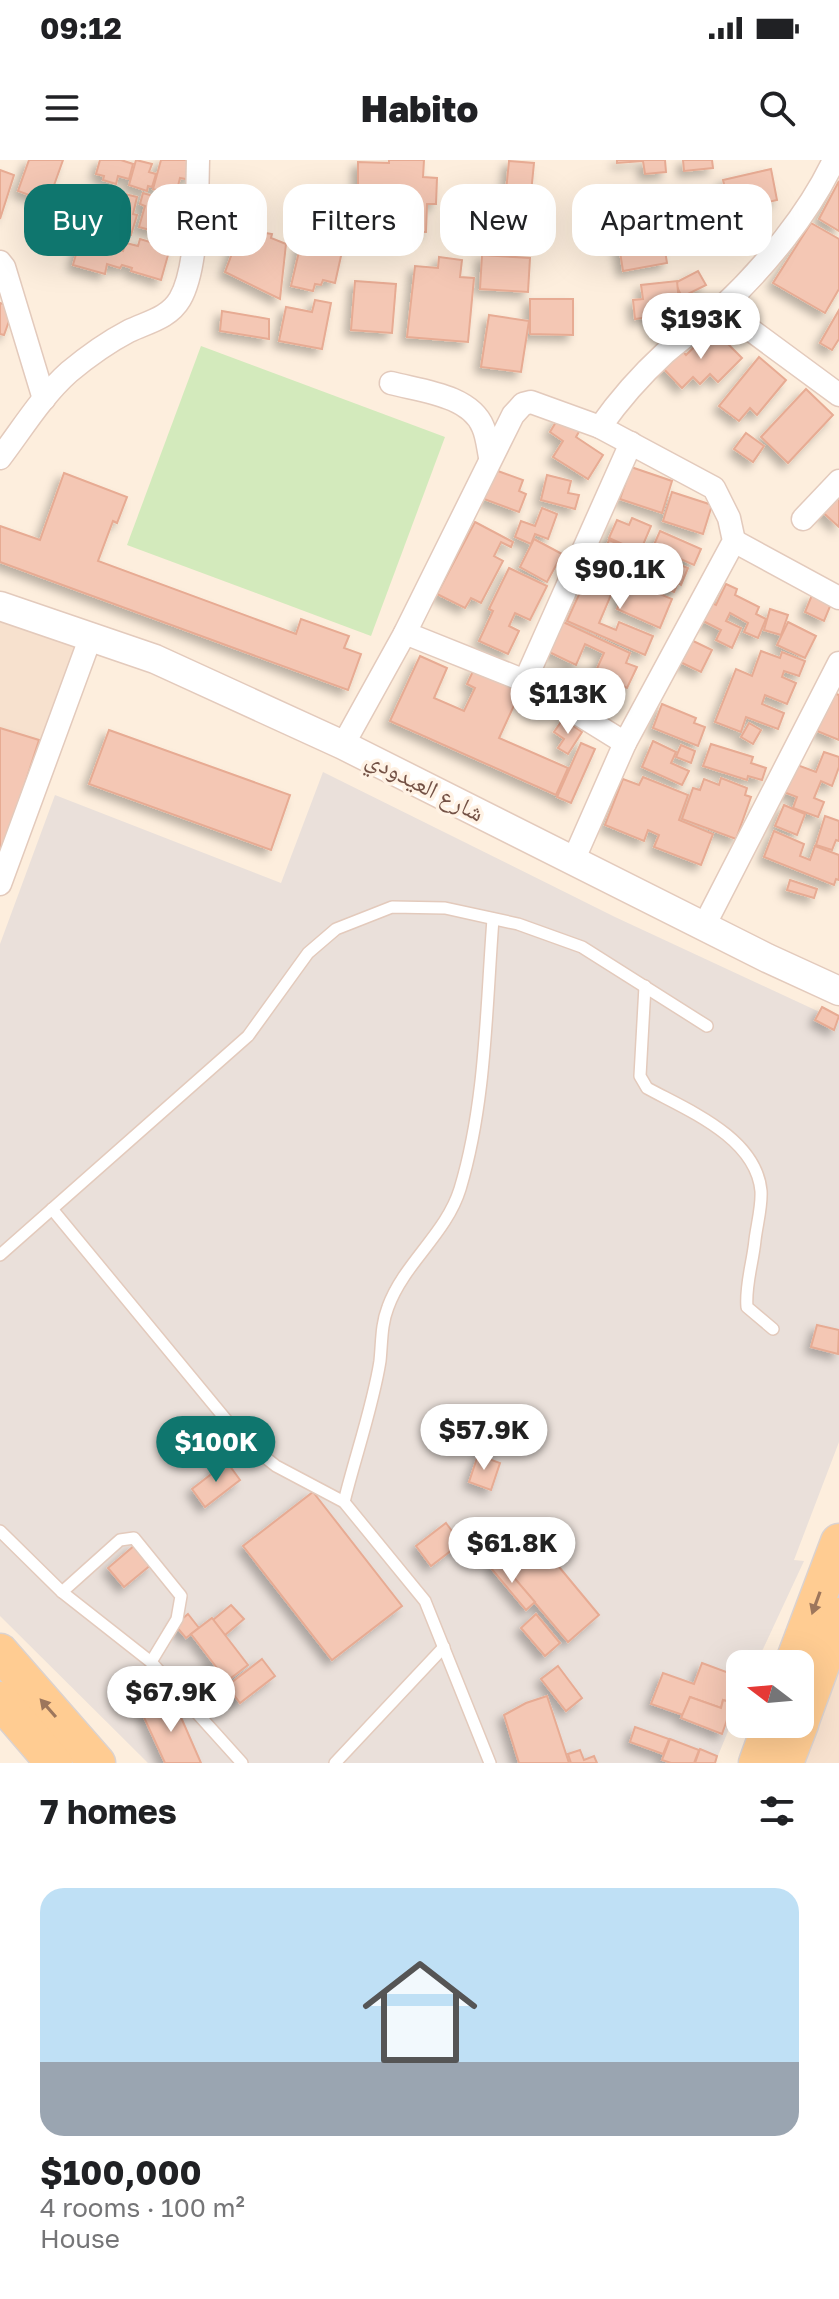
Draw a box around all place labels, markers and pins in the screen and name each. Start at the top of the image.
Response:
pin: $193K [645,293,757,361]
pin: $90.1K [555,543,685,611]
pin: $113K [512,668,624,736]
pin: $57.9K [419,1404,549,1472]
pin: $100K [160,1416,272,1484]
pin: $61.8K [447,1517,577,1585]
pin: $67.9K [106,1666,236,1734]

